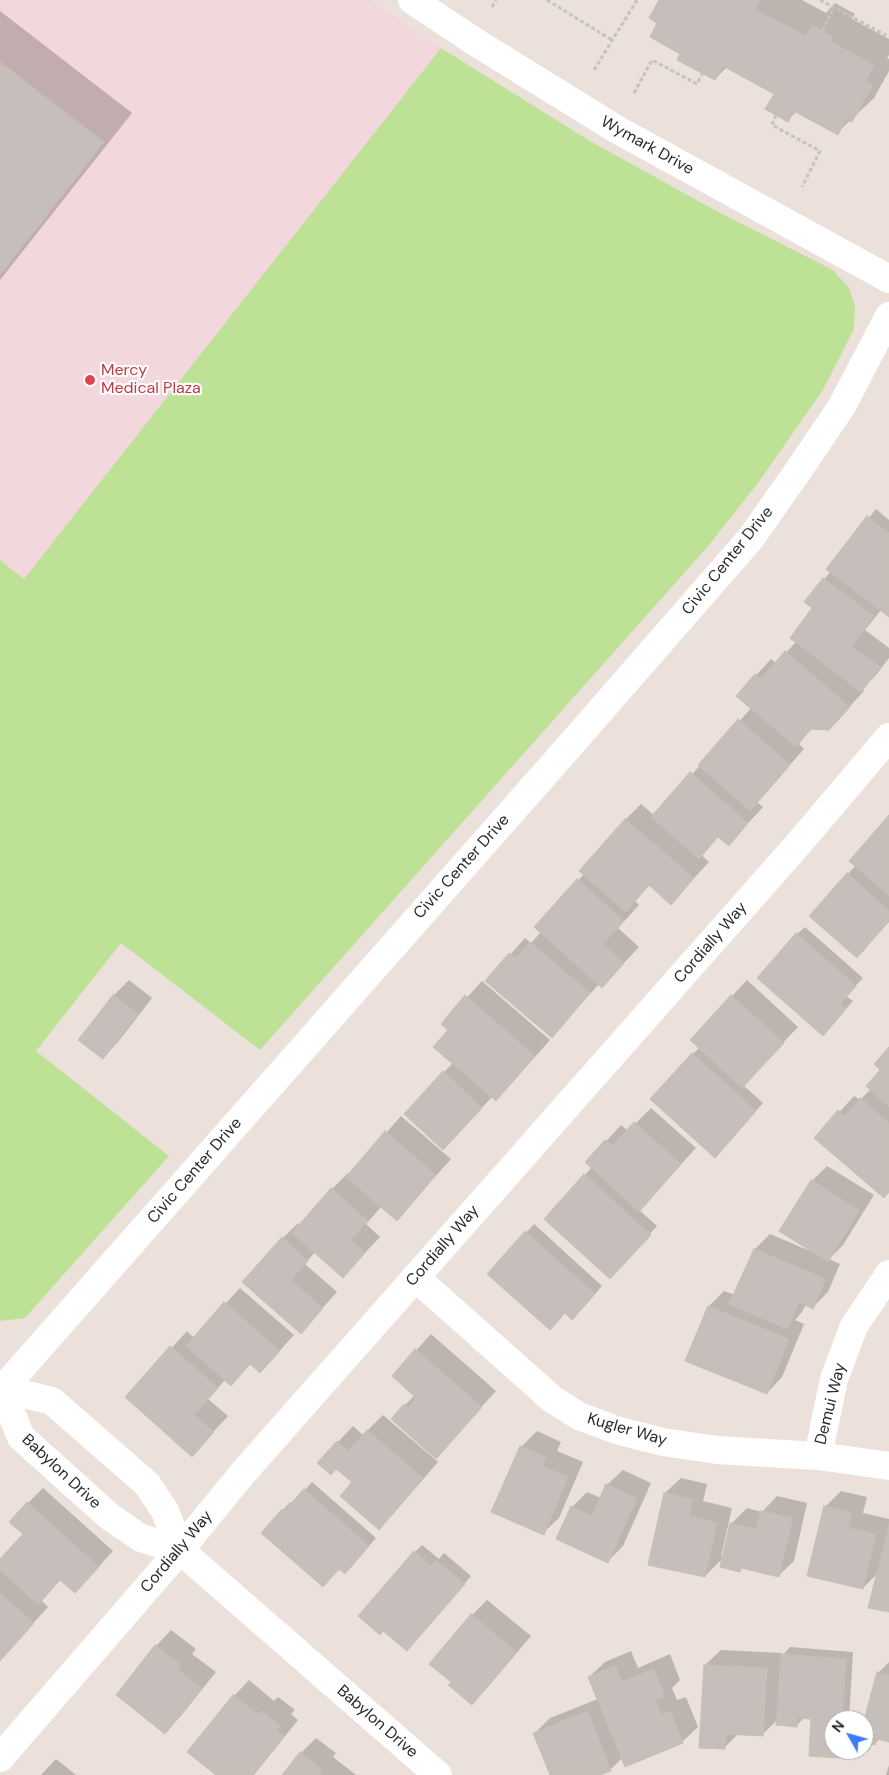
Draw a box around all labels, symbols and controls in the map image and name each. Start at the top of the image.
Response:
street label: Wymark Drive [597,113,697,179]
place label: Mercy Medical Plaza [101,361,201,399]
marker: Mercy Medical Plaza [83,373,97,387]
street label: Civic Center Drive [678,503,778,619]
street label: Civic Center Drive [410,811,514,923]
street label: Cordially Way [670,898,752,988]
street label: Civic Center Drive [144,1114,246,1228]
street label: Cordially Way [402,1201,484,1291]
street label: Demui Way [812,1361,850,1447]
street label: Kugler Way [585,1409,669,1451]
street label: Babylon Drive [18,1431,104,1513]
street label: Cordially Way [137,1507,217,1597]
street label: Babylon Drive [333,1682,421,1762]
north arrow [824,1710,874,1760]
text: N [828,1717,848,1736]

